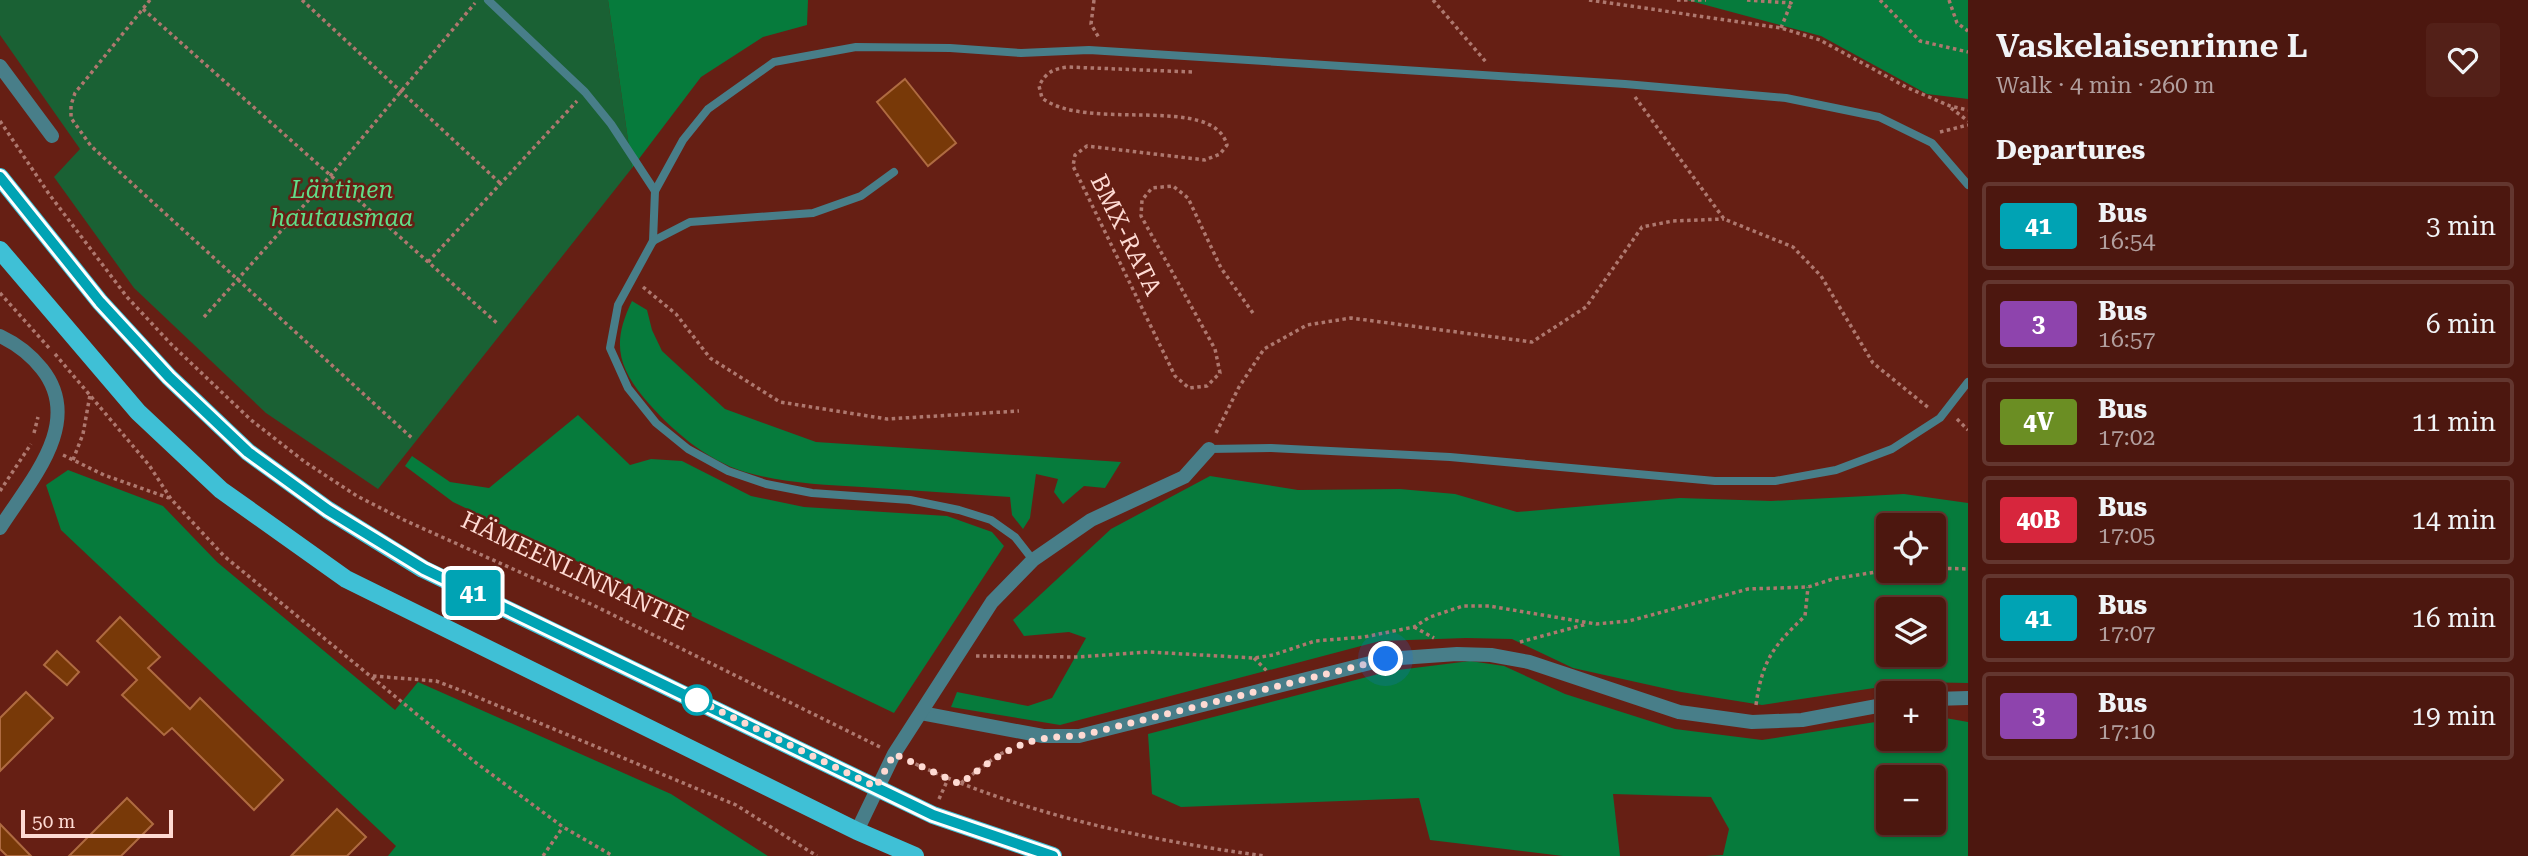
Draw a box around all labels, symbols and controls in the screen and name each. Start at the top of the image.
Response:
button: heart [2426,23,2500,97]
text: Vaskelaisenrinne L [1996,26,2308,65]
text: Walk · 4 min · 260 m [1996,72,2215,99]
text: Departures [1996,135,2145,165]
street label: BMX-RATA [1085,170,1167,300]
park label: Läntinen hautausmaa [271,176,413,232]
text: Bus [2098,198,2147,228]
text: 3 min [2426,211,2496,241]
text: 41 [2025,212,2052,240]
text: 16:54 [2098,228,2155,255]
text: Bus [2098,296,2147,326]
text: 6 min [2426,309,2496,339]
text: 3 [2032,310,2045,338]
text: 16:57 [2098,326,2155,353]
text: Bus [2098,394,2147,424]
text: 11 min [2412,407,2496,437]
text: 4V [2023,408,2054,436]
text: 17:02 [2098,424,2155,451]
text: Bus [2098,492,2147,522]
street label: HÄMEENLINNANTIE [457,505,694,636]
text: 14 min [2412,505,2496,535]
text: 40B [2016,506,2061,534]
map controls [1876,513,1946,835]
button: locate [1876,513,1946,583]
text: 17:05 [2098,522,2155,549]
line badge: 41 [442,570,504,616]
text: 41 [460,579,486,607]
text: Bus [2098,590,2147,620]
button: layers [1876,597,1946,667]
text: 16 min [2412,603,2496,633]
text: 41 [2025,604,2052,632]
text: 17:07 [2098,620,2155,647]
your location [1368,641,1403,676]
button: + [1876,681,1946,751]
unlabelled marker [682,685,712,715]
text: Bus [2098,688,2147,718]
text: 19 min [2412,701,2496,731]
text: 3 [2032,702,2045,730]
text: 17:10 [2098,718,2155,745]
button: − [1876,765,1946,835]
scale bar [21,807,173,839]
text: 50 m [32,810,75,833]

